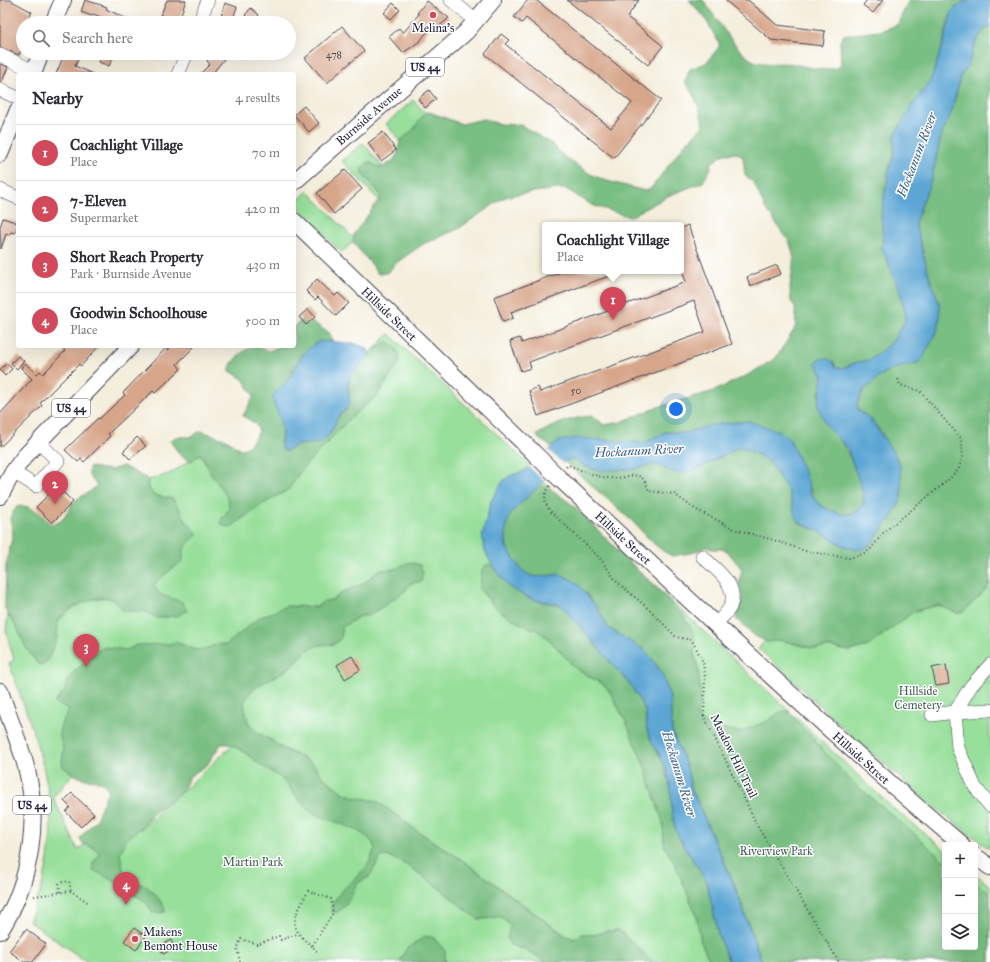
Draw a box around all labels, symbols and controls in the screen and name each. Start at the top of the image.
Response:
marker: Melina's [428,10,438,20]
search box [16,16,296,60]
place label: Melina's [412,21,454,35]
icon: search [30,27,52,49]
text: Search here [62,29,133,47]
house number: 478 [326,49,342,61]
road number: US 44 [406,58,444,76]
street label: Burnside Avenue [333,84,405,148]
text: Nearby [32,88,83,109]
text: 4 results [235,90,280,106]
water label: Hockanum River [893,110,941,200]
text: Coachlight Village [70,136,183,154]
text: 1 [42,145,48,161]
text: 70 m [252,145,280,161]
text: Place [70,154,97,170]
text: 7-Eleven [70,192,126,210]
text: 2 [42,201,48,217]
text: 420 m [245,201,280,217]
text: Supermarket [70,210,138,226]
popup [542,222,684,274]
text: Coachlight Village [556,231,670,249]
text: Short Reach Property [70,248,203,266]
text: Place [556,249,584,265]
text: 3 [42,257,48,273]
text: 430 m [246,257,280,273]
text: Park · Burnside Avenue [70,266,191,282]
street label: Hillside Street [359,284,420,344]
pin: 1 [600,287,626,320]
text: Goodwin Schoolhouse [70,304,207,322]
text: 4 [41,313,49,329]
text: 500 m [245,313,280,329]
text: Place [70,322,97,338]
house number: 50 [571,385,581,397]
road number: US 44 [52,399,90,417]
your location [666,399,686,419]
water label: Hockanum River [593,441,685,461]
pin: 2 [42,471,68,504]
street label: Hillside Street [592,509,654,568]
pin: 3 [73,634,99,667]
park label: Hillside Cemetery [894,684,942,712]
street label: Meadow Hill Trail [708,712,761,801]
water label: Hockanum River [658,728,700,820]
street label: Hillside Street [830,729,893,788]
road number: US 44 [13,796,51,814]
map controls [942,842,978,950]
button: + [942,842,978,878]
park label: Riverview Park [739,844,813,858]
park label: Martin Park [223,855,284,869]
pin: 4 [113,872,139,905]
button: − [942,878,978,914]
button: layers [942,914,978,950]
place label: Makens Bemont House [143,925,218,953]
marker: Makens Bemont House [130,934,140,944]

